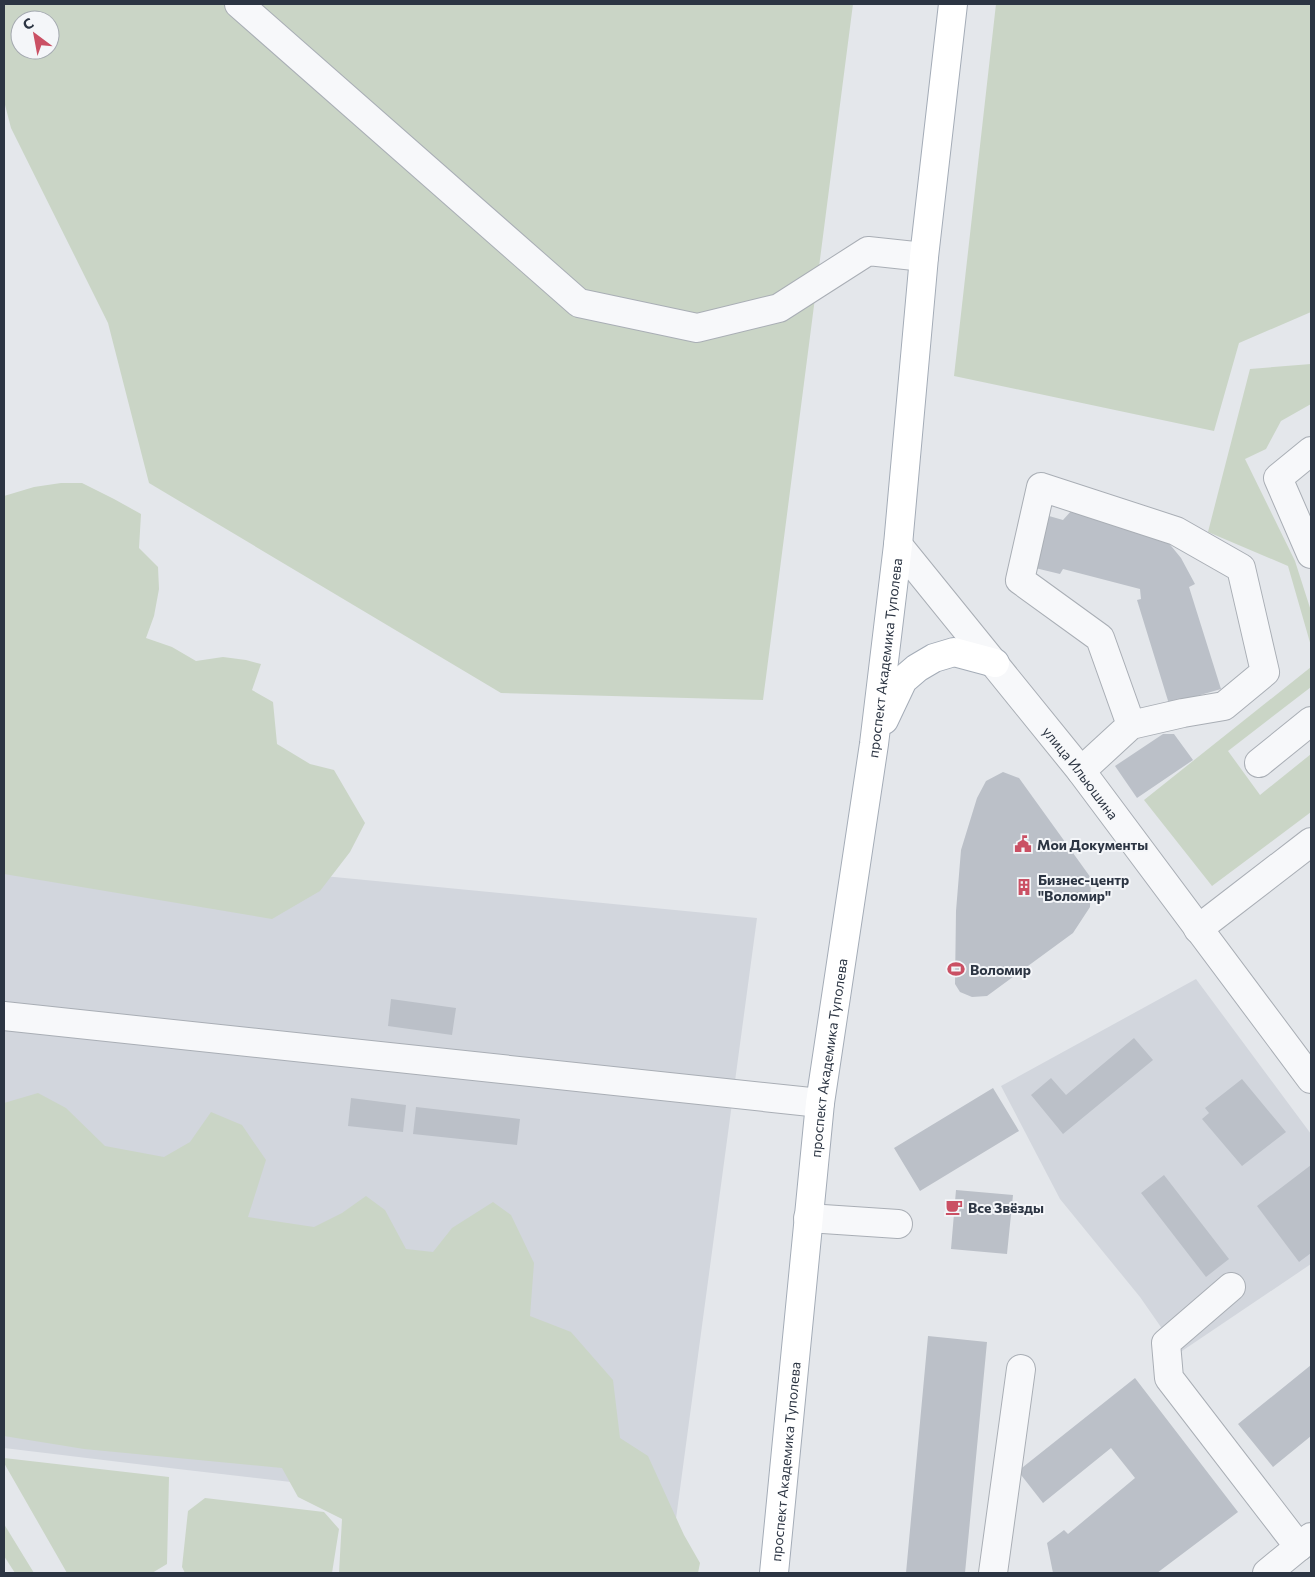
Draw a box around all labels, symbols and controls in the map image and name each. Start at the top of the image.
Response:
north arrow [10,10,60,60]
text: С [19,14,36,33]
street label: проспект Академика Туполева [864,557,905,759]
street label: улица Ильюшина [1040,723,1122,822]
public building icon: Мои Документы [1013,834,1033,854]
place label: Мои Документы [1037,836,1148,853]
place label: Бизнес-центр "Воломир" [1038,871,1129,904]
building icon: Бизнес-центр "Воломир" [1014,877,1034,897]
street label: проспект Академика Туполева [806,957,850,1158]
sports icon: Воломир [946,959,966,979]
place label: Воломир [970,961,1031,978]
cafe icon: Все Звёзды [944,1197,964,1217]
place label: Все Звёзды [968,1199,1044,1216]
street label: проспект Академика Туполева [767,1361,803,1562]

